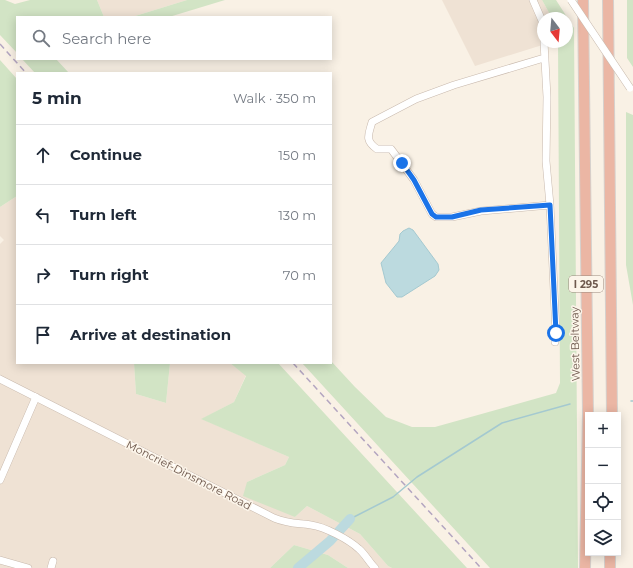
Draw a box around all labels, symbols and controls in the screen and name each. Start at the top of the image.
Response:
north arrow [537,12,573,48]
search box [16,16,332,60]
icon: search [30,27,52,49]
text: Search here [62,29,151,48]
text: 5 min [32,88,82,108]
text: Walk · 350 m [233,90,316,106]
icon: ahead [32,144,54,166]
text: Continue [70,145,142,164]
text: 150 m [278,147,316,163]
route end [393,154,411,172]
icon: left [32,204,54,226]
text: Turn left [70,205,137,224]
text: 130 m [278,207,316,223]
icon: right [32,264,54,286]
text: Turn right [70,265,149,284]
text: 70 m [283,267,316,283]
road number: I 295 [569,276,603,292]
street label: West Beltway [567,306,583,382]
icon: arrive [32,324,54,346]
route start [547,324,565,342]
text: Arrive at destination [70,325,231,344]
map controls [585,412,621,556]
button: + [585,412,621,448]
street label: Moncrief-Dinsmore Road [124,437,254,513]
button: − [585,448,621,484]
button: locate [585,484,621,520]
button: layers [585,520,621,556]

